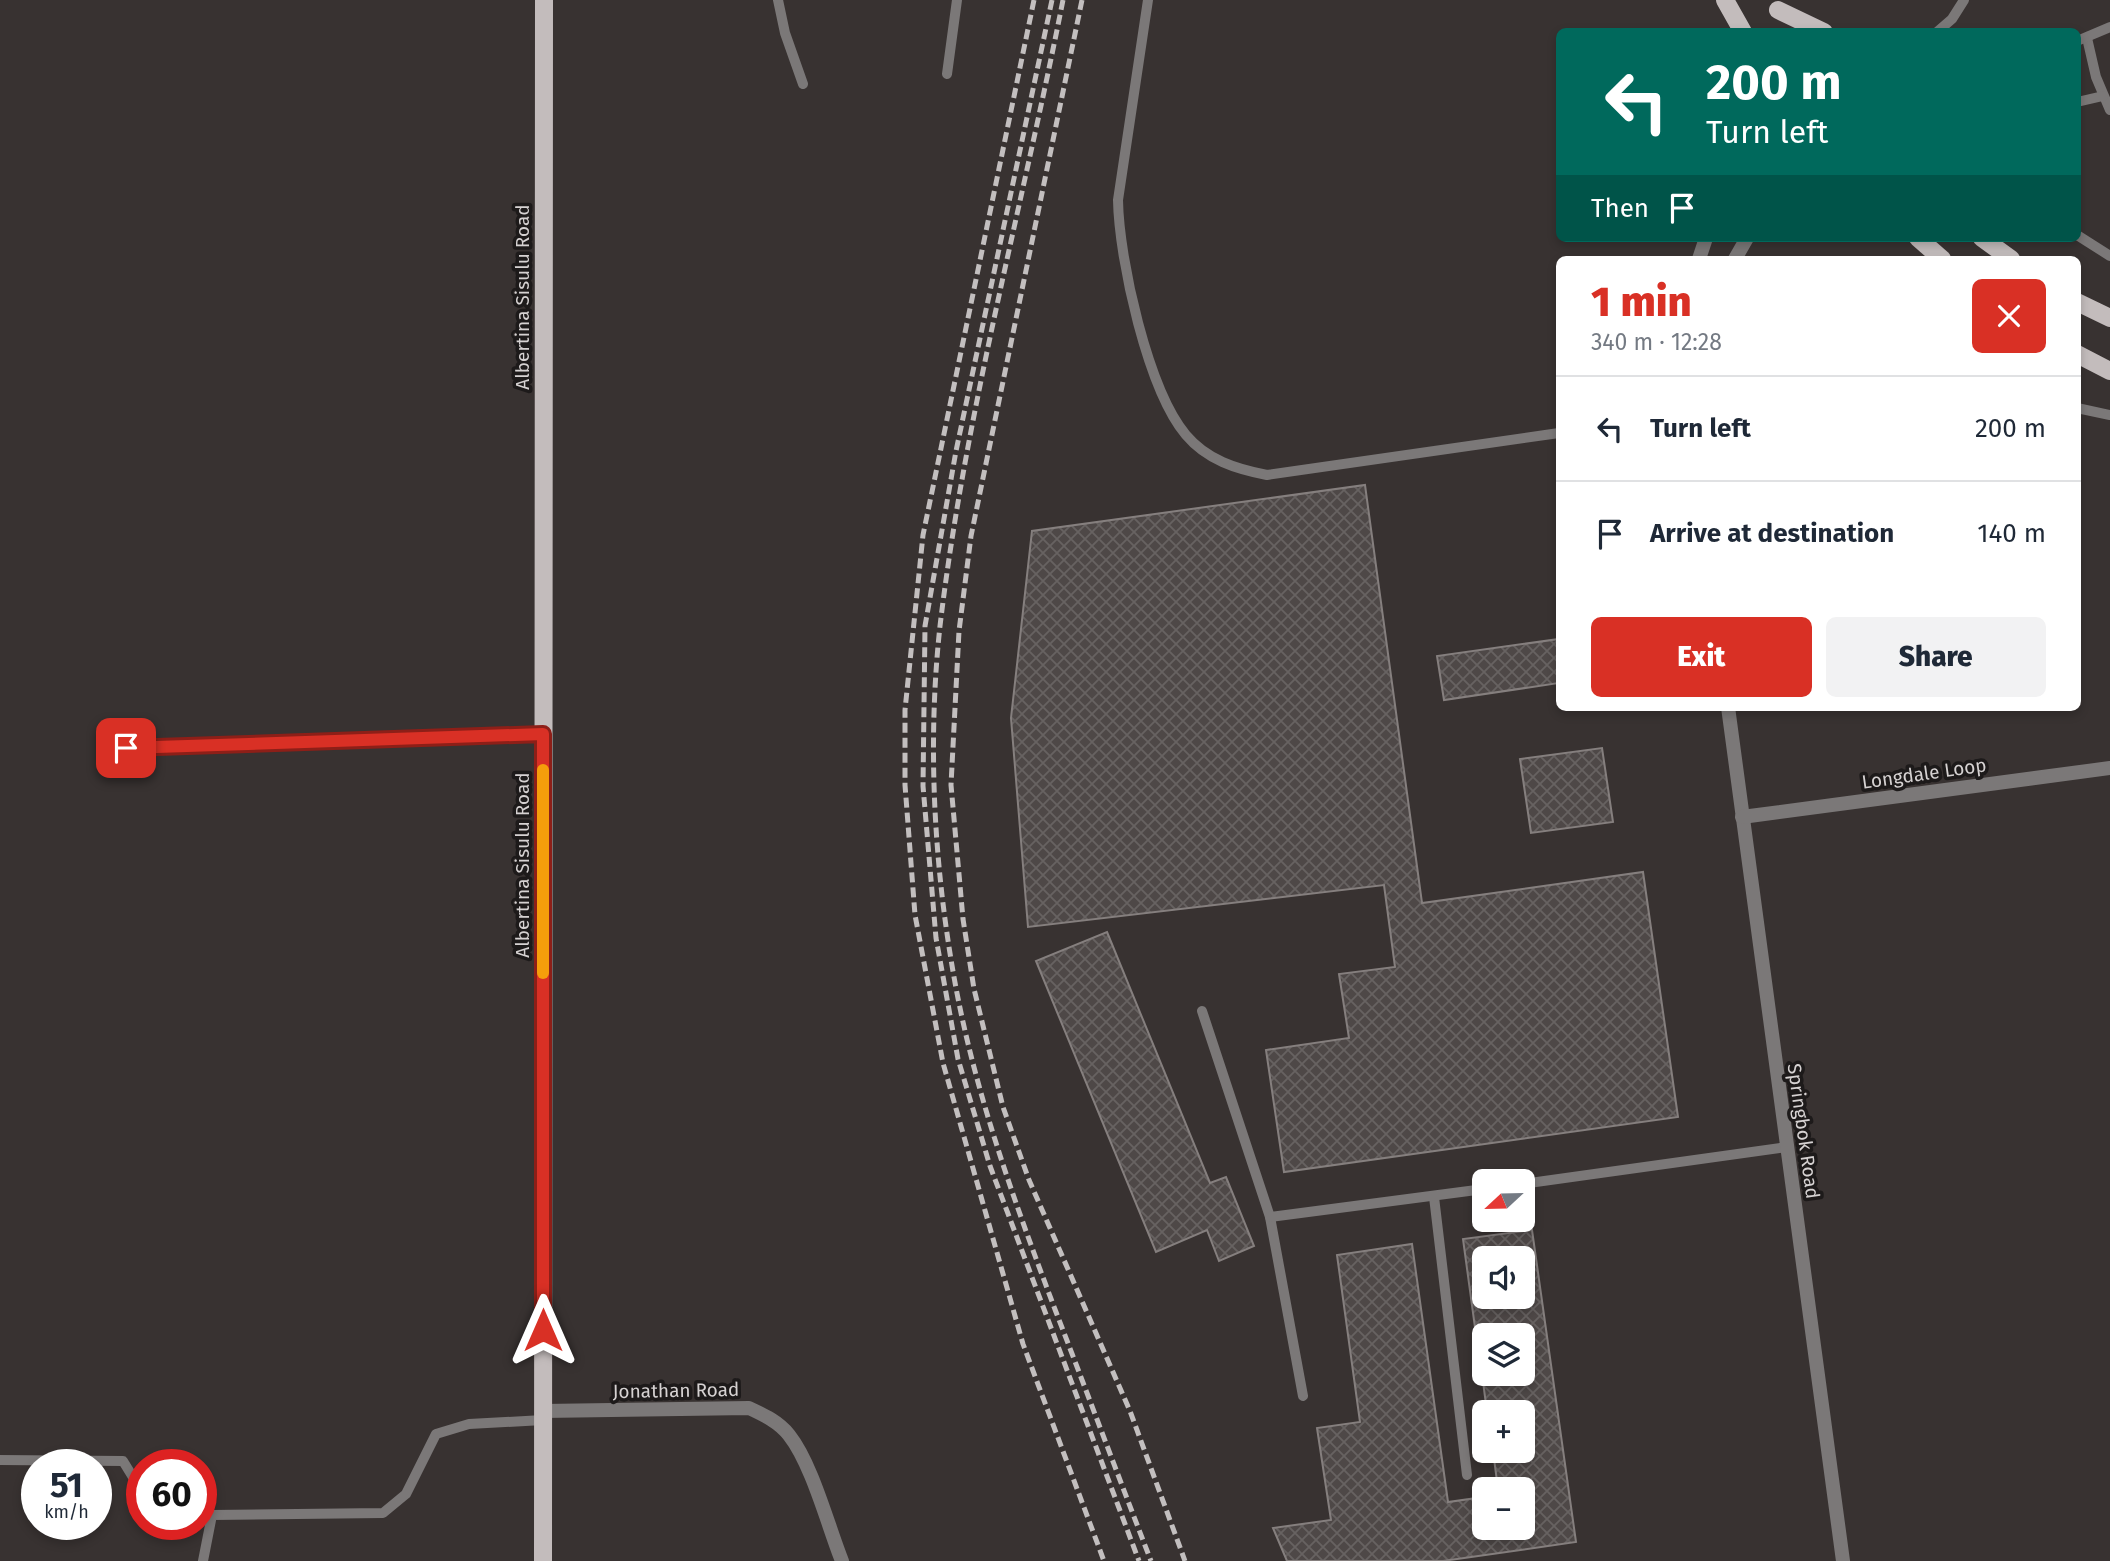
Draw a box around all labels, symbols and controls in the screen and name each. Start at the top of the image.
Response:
text: 200 m [1706,53,1842,112]
icon: left [1591,56,1682,147]
text: Turn left [1706,113,1828,151]
icon: arrive [1663,189,1701,227]
text: Then [1591,193,1649,224]
street label: Albertina Sisulu Road [511,204,534,390]
text: 1 min [1591,277,1692,327]
button: close [1972,279,2046,353]
text: 340 m · 12:28 [1591,328,1722,356]
icon: left [1591,410,1629,448]
text: Turn left [1650,413,1751,444]
text: 200 m [1975,413,2046,444]
icon: arrive [1591,515,1629,553]
text: Arrive at destination [1650,518,1894,549]
text: 140 m [1977,518,2046,549]
button: Exit [1591,617,1812,697]
button: Share [1826,617,2046,697]
pin [96,718,156,778]
icon: arrive [107,729,145,767]
street label: Longdale Loop [1860,753,1988,794]
street label: Albertina Sisulu Road [511,772,534,958]
street label: Springbok Road [1783,1062,1824,1200]
north arrow [1472,1169,1535,1232]
map controls [1472,1169,1535,1540]
button: sound [1472,1246,1535,1309]
position arrow [506,1293,580,1367]
button: layers [1472,1323,1535,1386]
street label: Jonathan Road [612,1378,740,1403]
button: + [1472,1400,1535,1463]
speed limit sign: 60 [126,1449,217,1540]
text: 51 [50,1464,83,1506]
button: − [1472,1477,1535,1540]
text: km/h [44,1501,89,1523]

